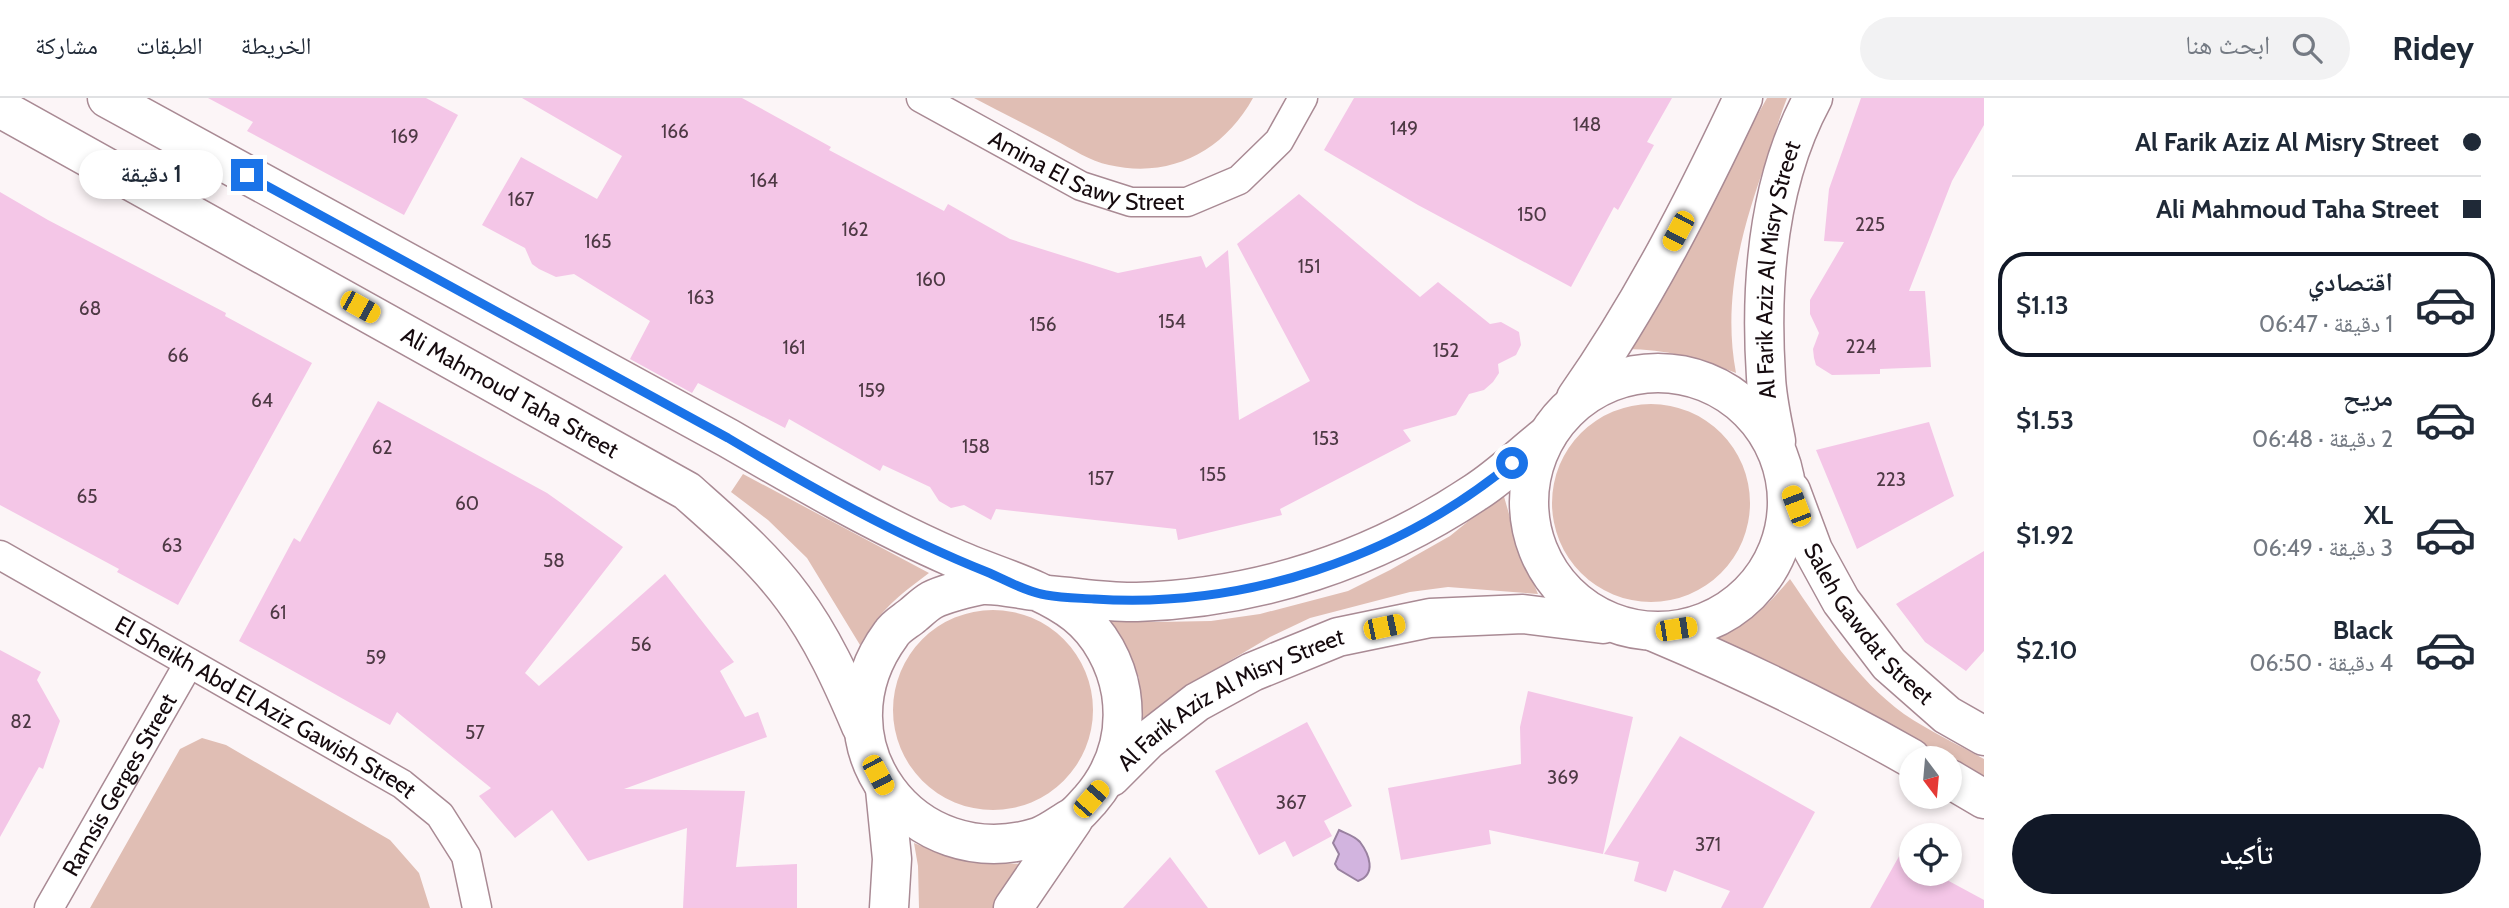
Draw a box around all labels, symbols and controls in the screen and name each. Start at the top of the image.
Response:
search box [1860,17,2350,80]
text: Ridey [2392,28,2474,68]
text: ابحث هنا [2185,29,2270,61]
icon: search [2288,29,2326,67]
text: مشاركة [35,31,98,60]
text: الطبقات [136,31,203,60]
text: الخريطة [241,31,311,60]
house number: 148 [1573,113,1601,136]
house number: 149 [1390,117,1418,140]
house number: 166 [661,120,689,143]
street label: Amina El Sawy Street [984,124,1184,216]
house number: 169 [391,125,419,148]
text: Al Farik Aziz Al Misry Street [2135,126,2439,158]
street label: Al Farik Aziz Al Misry Street [1750,137,1806,401]
callout: 1 دقيقة [79,150,222,200]
route end [231,159,263,191]
text: 1 دقيقة [120,160,182,188]
house number: 164 [750,169,778,192]
house number: 167 [508,188,535,211]
text: Ali Mahmoud Taha Street [2156,193,2439,225]
house number: 150 [1517,203,1547,226]
car [1659,208,1698,254]
house number: 225 [1855,213,1885,236]
house number: 162 [842,218,868,241]
house number: 165 [584,230,612,253]
house number: 151 [1298,255,1320,278]
text: اقتصادي [2308,266,2393,298]
house number: 160 [916,268,946,291]
icon: car [2414,273,2477,336]
house number: 163 [687,286,715,309]
car [337,288,384,326]
text: $1.13 [2016,289,2069,321]
house number: 68 [79,297,101,320]
house number: 154 [1158,310,1186,333]
text: 1 دقيقة · 06:47 [2259,310,2393,338]
house number: 156 [1029,313,1057,336]
street label: Ali Mahmoud Taha Street [397,321,624,464]
house number: 224 [1846,335,1876,358]
house number: 161 [782,336,806,359]
house number: 152 [1433,339,1459,362]
house number: 66 [167,344,189,367]
house number: 159 [858,379,886,402]
text: مريح [2343,381,2393,413]
icon: car [2414,388,2477,451]
house number: 64 [251,389,273,412]
text: $1.53 [2016,404,2074,436]
text: 2 دقيقة · 06:48 [2252,425,2393,453]
house number: 153 [1313,427,1339,450]
house number: 158 [962,435,990,458]
house number: 62 [372,436,392,459]
route start [1496,447,1528,479]
house number: 155 [1200,463,1226,486]
house number: 157 [1088,467,1114,490]
house number: 223 [1876,468,1906,491]
car [1779,483,1814,529]
house number: 65 [76,485,98,508]
house number: 60 [455,492,479,515]
text: XL [2364,499,2393,531]
icon: car [2414,503,2477,566]
text: $1.92 [2016,519,2074,551]
house number: 63 [161,534,183,557]
text: 3 دقيقة · 06:49 [2253,534,2393,562]
street label: Saleh Gawdat Street [1798,538,1939,711]
house number: 58 [543,549,565,572]
house number: 61 [270,601,286,624]
street label: El Sheikh Abd El Aziz Gawish Street [110,610,422,804]
car [1362,612,1407,642]
text: Black [2333,614,2393,646]
car [1654,615,1699,643]
icon: car [2414,618,2477,681]
street label: Al Farik Aziz Al Misry Street [1111,622,1347,777]
house number: 56 [630,633,652,656]
text: $2.10 [2016,634,2078,666]
house number: 59 [365,646,387,669]
text: 4 دقيقة · 06:50 [2250,649,2393,677]
street label: Ramsis Gerges Street [56,688,183,881]
house number: 82 [10,710,32,733]
house number: 57 [465,721,485,744]
north arrow [1899,746,1962,808]
map controls [1899,746,1962,886]
car [859,752,898,798]
house number: 369 [1547,766,1579,789]
car [1070,776,1113,822]
house number: 367 [1276,791,1307,814]
button: تأكيد [2012,814,2481,894]
button: locate [1899,823,1962,886]
house number: 371 [1695,833,1721,856]

